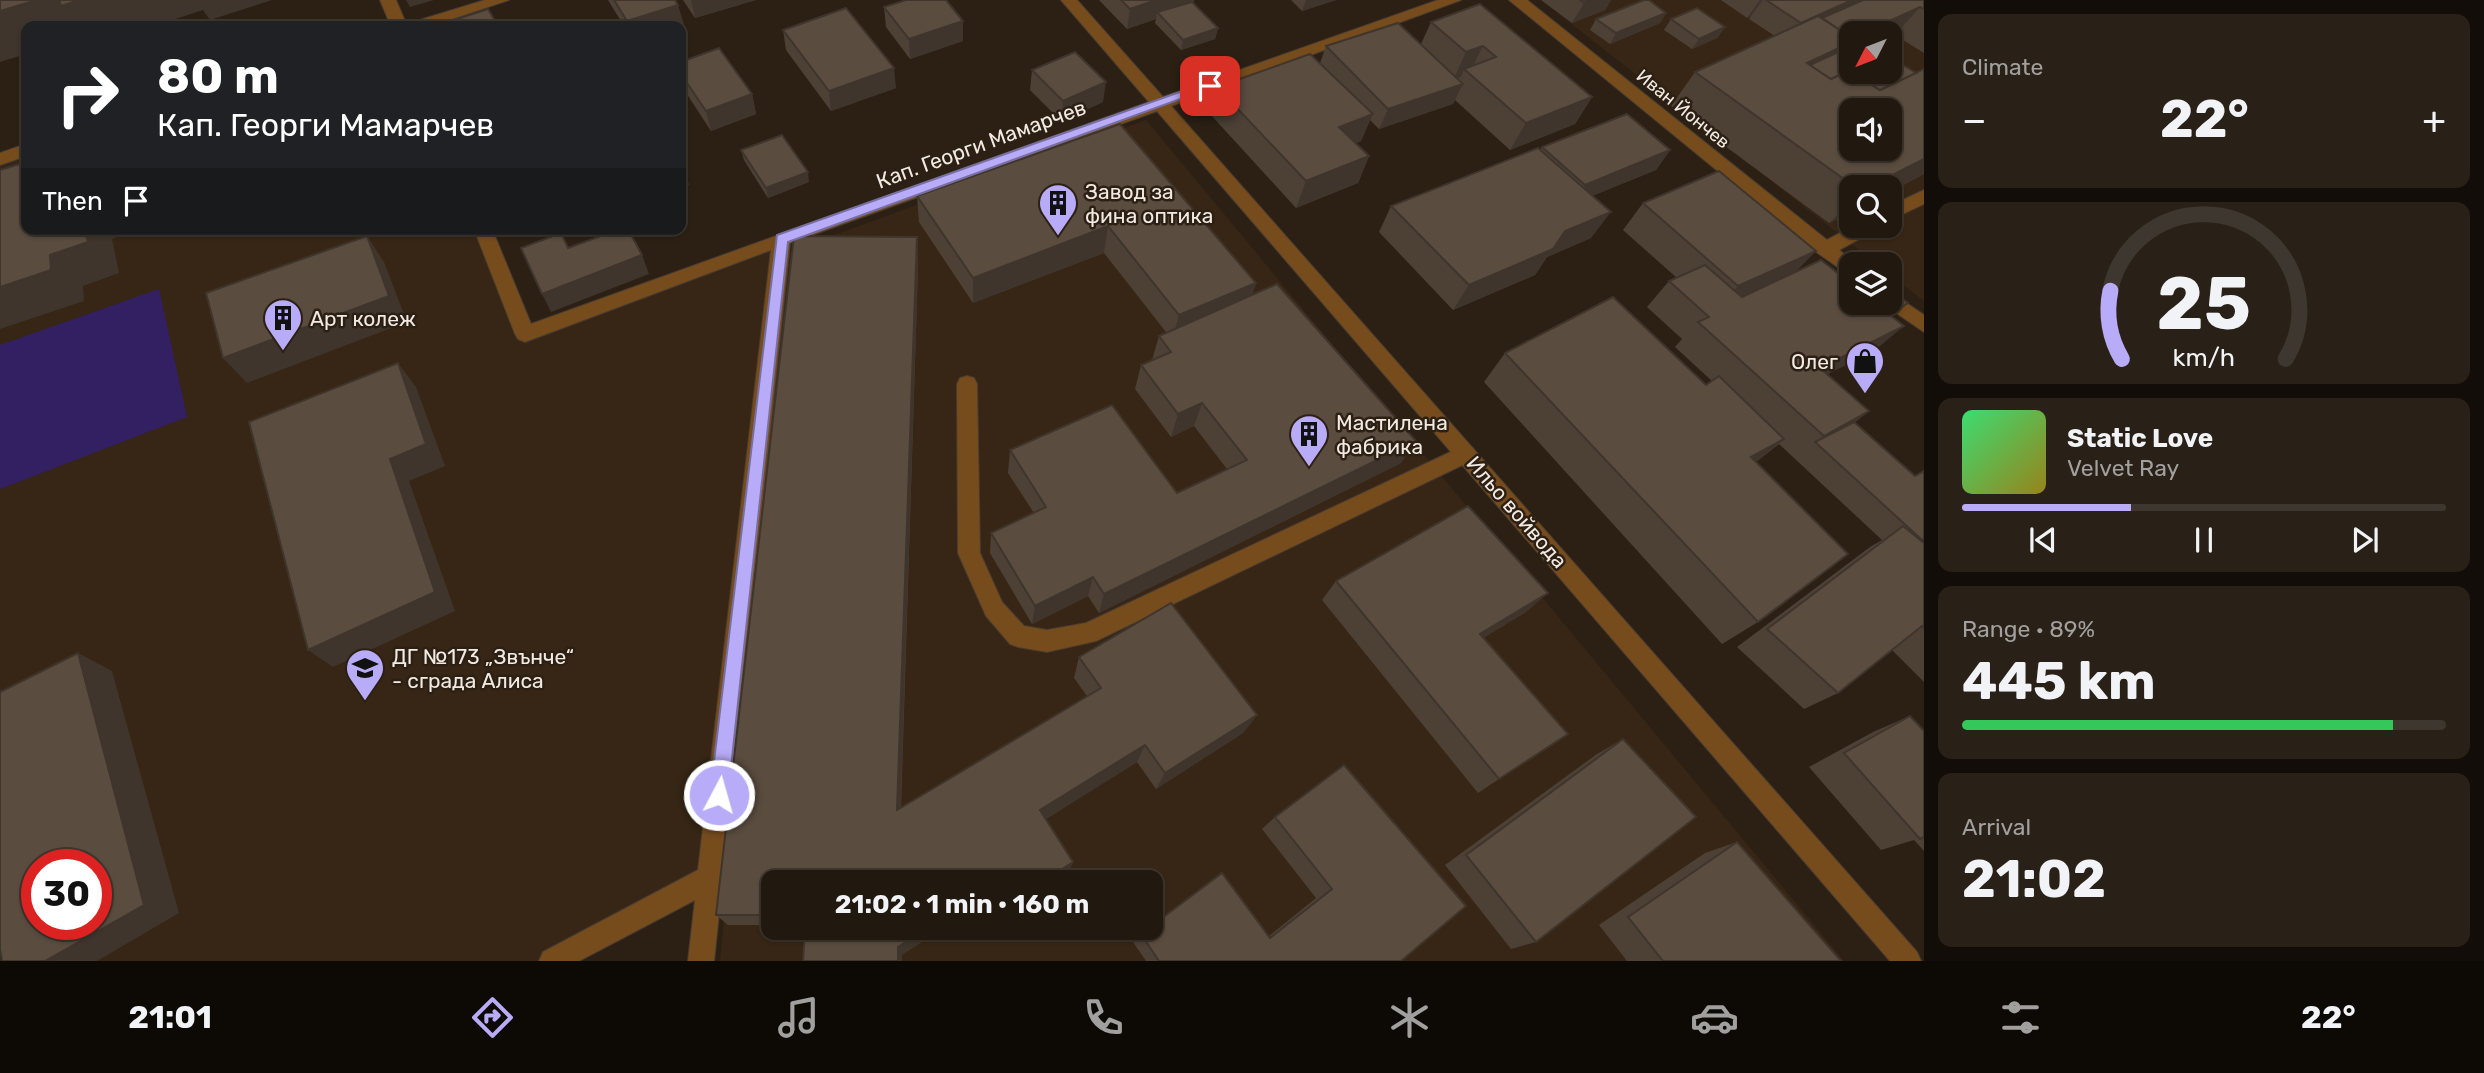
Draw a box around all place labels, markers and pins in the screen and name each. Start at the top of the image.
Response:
pin [1180,56,1240,116]
place label: Завод за фина оптика [1085,179,1213,228]
building icon: Завод за фина оптика [1037,182,1079,237]
building icon: Арт колеж [262,297,304,352]
place label: Арт колеж [310,306,416,331]
shop icon: Олег [1844,340,1886,395]
place label: Олег [1791,349,1838,374]
place label: Мастилена фабрика [1336,410,1448,459]
building icon: Мастилена фабрика [1288,413,1330,468]
place label: ДГ №173 „Звънче“ - сграда Алиса [392,644,574,693]
school or university icon: ДГ №173 „Звънче“ - сграда Алиса [344,647,386,702]

